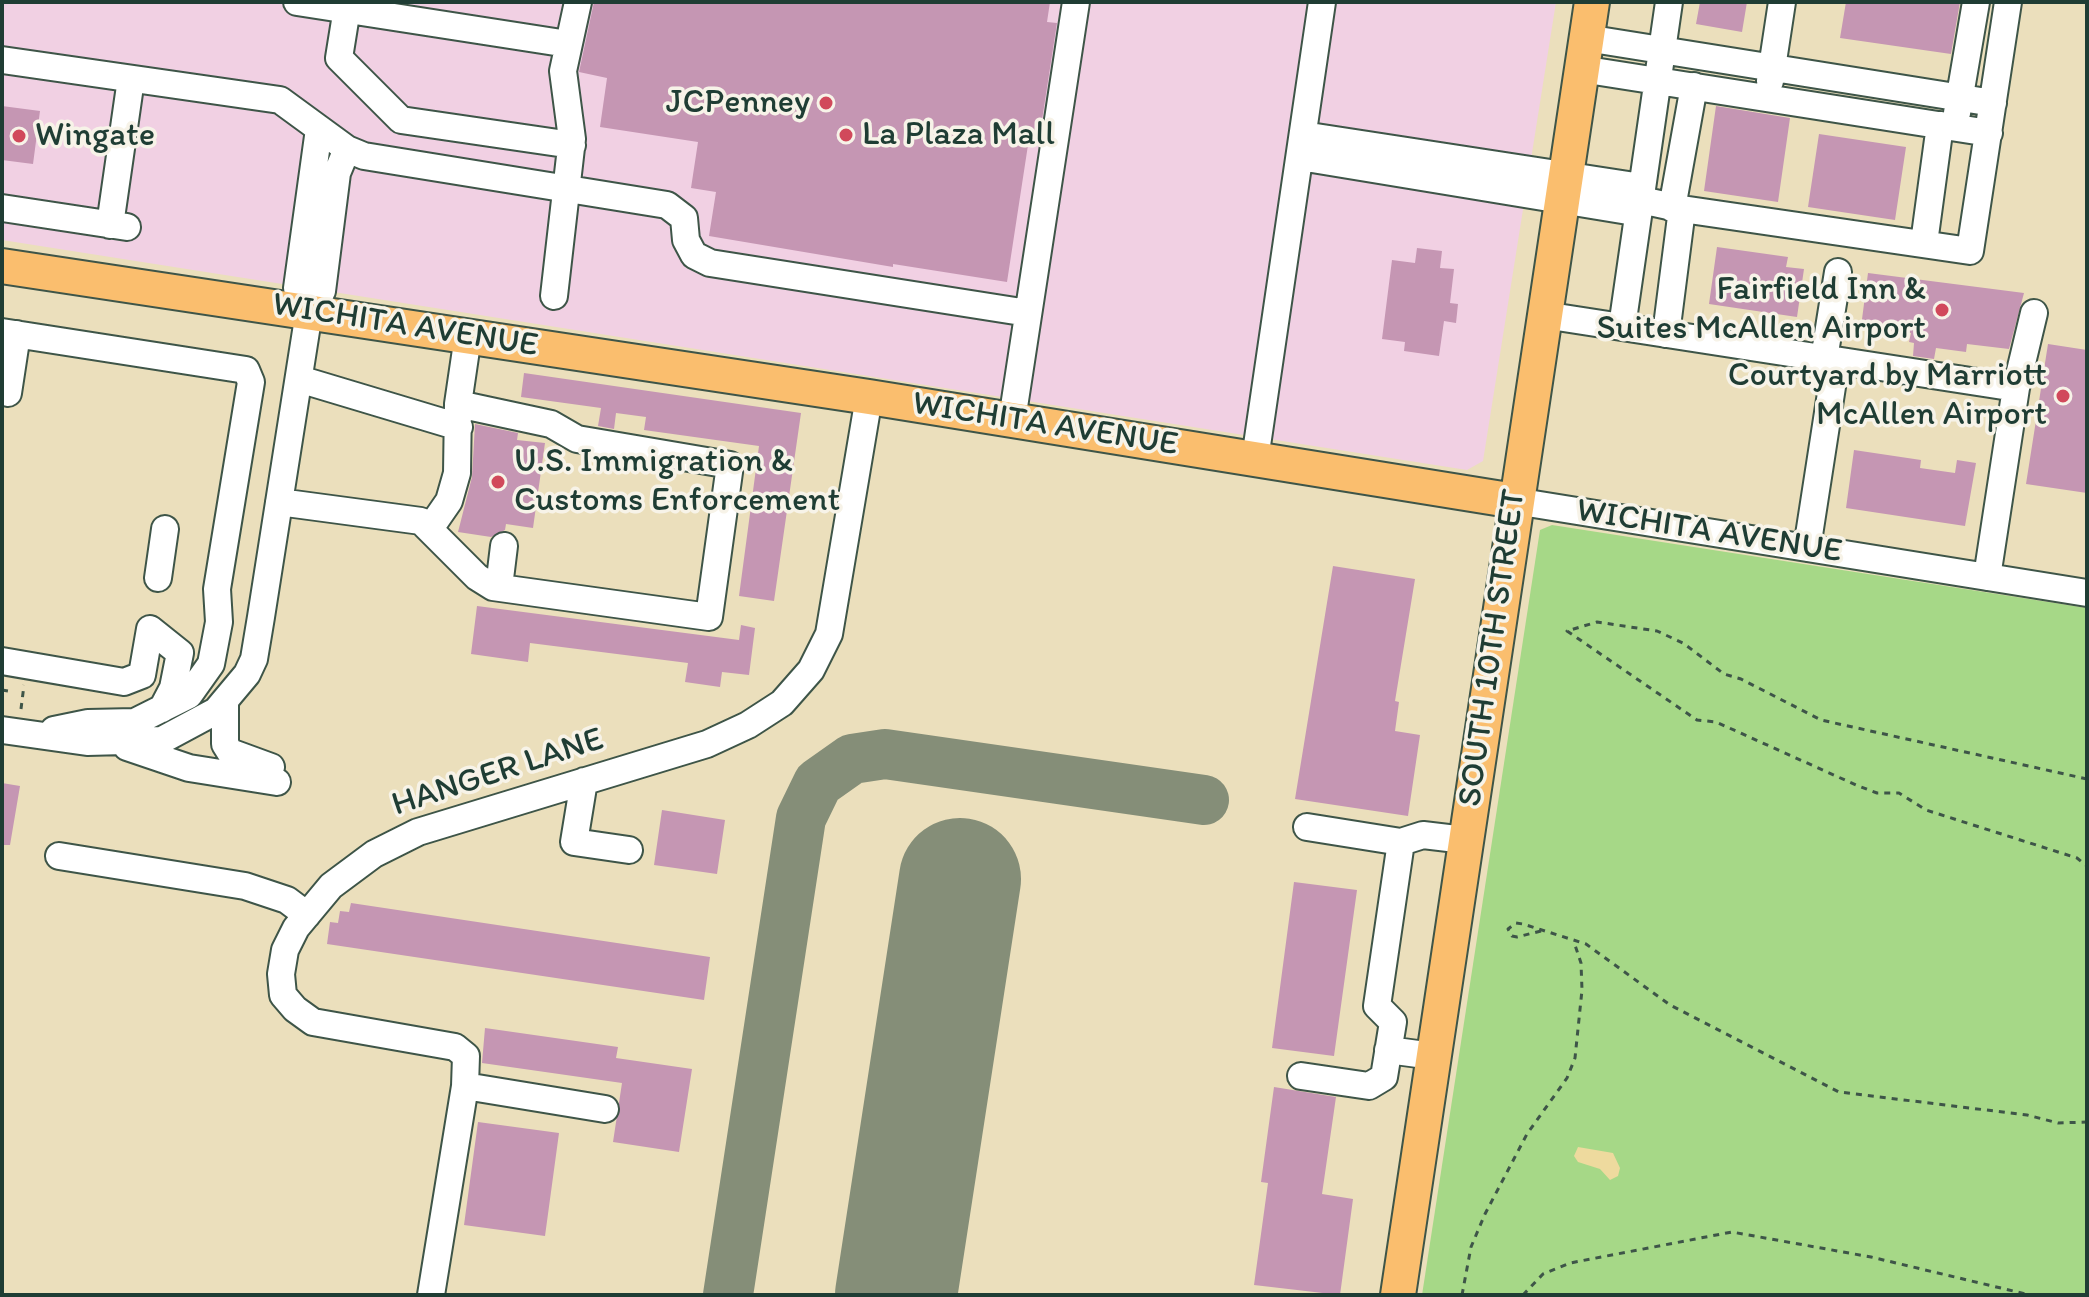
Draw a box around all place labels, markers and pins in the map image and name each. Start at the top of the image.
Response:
place label: JCPenney [666,83,810,123]
marker: JCPenney [817,94,835,112]
place label: La Plaza Mall [862,115,1055,155]
place label: Wingate [35,116,155,156]
marker: La Plaza Mall [837,126,855,144]
marker: Wingate [10,127,28,145]
place label: Fairfield Inn & Suites McAllen Airport [1596,270,1926,350]
marker: Fairfield Inn & Suites McAllen Airport [1933,301,1951,319]
place label: Courtyard by Marriott McAllen Airport [1728,356,2047,436]
marker: Courtyard by Marriott McAllen Airport [2054,387,2072,405]
place label: U.S. Immigration & Customs Enforcement [514,442,840,522]
marker: U.S. Immigration & Customs Enforcement [489,473,507,491]

